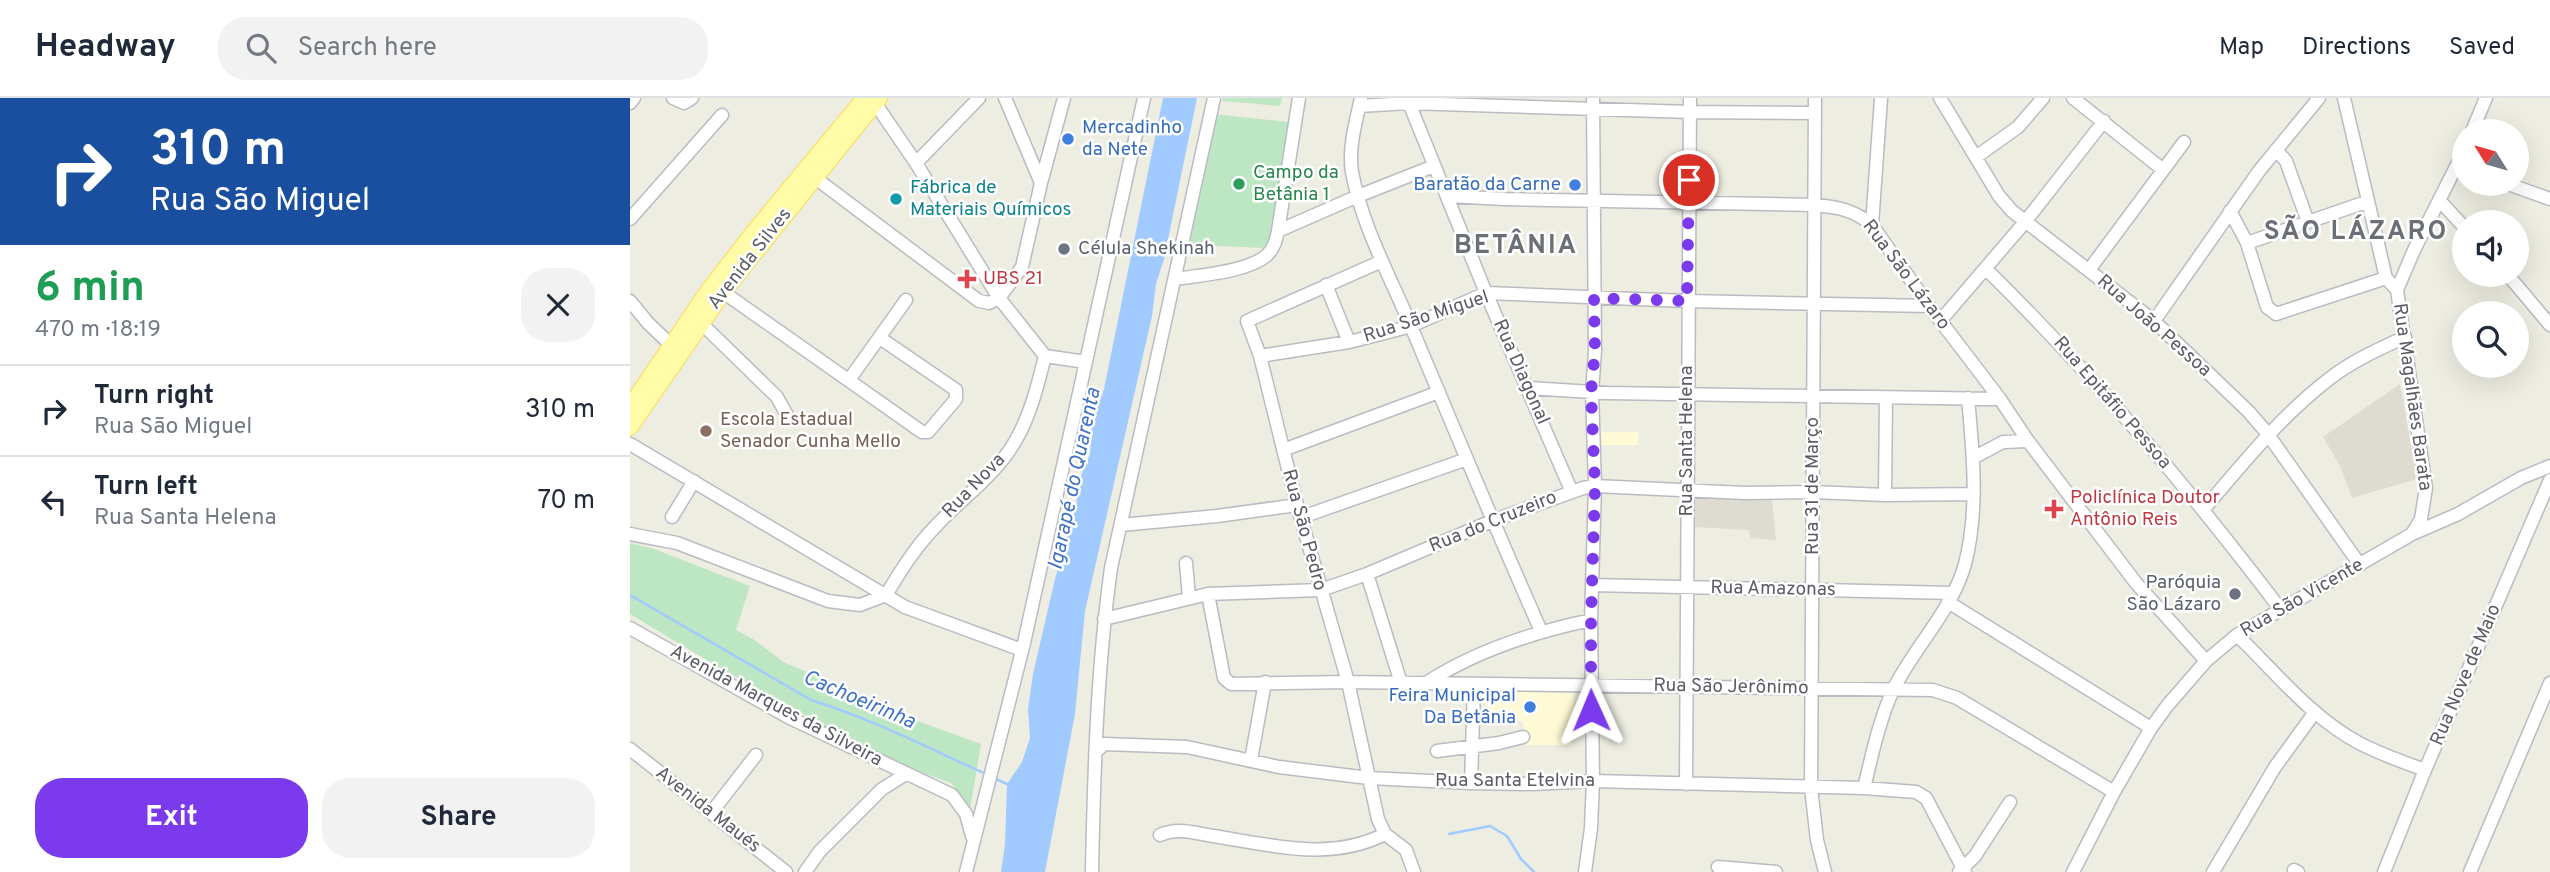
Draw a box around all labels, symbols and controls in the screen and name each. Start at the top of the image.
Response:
search box [218,17,708,80]
text: Headway [35,27,176,69]
icon: search [242,29,280,67]
text: Search here [298,32,437,65]
text: Map [2219,33,2264,63]
text: Directions [2302,33,2411,63]
text: Saved [2449,33,2515,63]
place label: Mercadinho da Nete [1082,116,1182,162]
north arrow [2452,119,2529,196]
map controls [2452,119,2529,378]
text: 310 m [150,121,286,183]
icon: right [35,126,126,217]
marker: Mercadinho da Nete [1060,131,1076,147]
pin [1659,150,1719,210]
place label: Campo da Betânia 1 [1253,161,1339,207]
icon: arrive [1670,161,1708,199]
place label: Baratão da Carne [1413,173,1561,197]
place label: Fábrica de Materiais Químicos [910,176,1071,222]
marker: Campo da Betânia 1 [1231,176,1247,192]
marker: Baratão da Carne [1567,177,1583,193]
text: Rua São Miguel [150,182,370,222]
marker: Fábrica de Materiais Químicos [888,191,904,207]
street label: Avenida Silves [703,203,797,315]
button: sound [2452,210,2529,287]
district label: SÃO LÁZARO [2264,214,2448,249]
street label: Rua São Lázaro [1857,215,1955,335]
district label: BETÂNIA [1454,228,1578,263]
place label: Célula Shekinah [1078,237,1215,261]
marker: Célula Shekinah [1056,241,1072,257]
text: 6 min [35,263,145,316]
place label: UBS 21 [983,267,1043,291]
button: close [521,268,595,342]
marker: UBS 21 [957,269,977,289]
street label: Rua João Pessoa [2092,270,2216,382]
street label: Rua São Miguel [1360,285,1492,349]
button: search [2452,301,2529,378]
street label: Rua Magalhães Barata [2387,302,2437,492]
text: 470 m · 18:19 [35,316,161,345]
street label: Rua Diagonal [1487,316,1555,428]
street label: Rua Epitáfio Pessoa [2048,332,2176,474]
street label: Rua Santa Helena [1675,366,1699,516]
text: Turn right [94,380,214,413]
water label: Igarapé do Quarenta [1043,385,1108,572]
icon: right [35,392,73,430]
text: 310 m [525,394,595,427]
place label: Escola Estadual Senador Cunha Mello [720,408,901,454]
text: Rua São Miguel [94,413,252,442]
street label: Rua 31 de Março [1801,417,1825,555]
marker: Escola Estadual Senador Cunha Mello [698,423,714,439]
street label: Rua Nova [937,449,1011,523]
street label: Rua São Pedro [1276,467,1332,593]
text: Turn left [94,471,198,504]
icon: left [35,483,73,521]
text: 70 m [537,485,595,518]
street label: Rua do Cruzeiro [1426,485,1560,559]
place label: Policlínica Doutor Antônio Reis [2070,486,2221,532]
marker: Policlínica Doutor Antônio Reis [2044,499,2064,519]
text: Rua Santa Helena [94,504,277,533]
street label: Rua São Vicente [2236,553,2368,643]
place label: Paróquia São Lázaro [2127,571,2221,617]
street label: Rua Amazonas [1710,576,1836,602]
marker: Paróquia São Lázaro [2227,586,2243,602]
street label: Rua Nove de Maio [2425,601,2507,749]
street label: Avenida Marques da Silveira [666,640,886,772]
water label: Cachoeirinha [799,664,919,736]
position arrow [1554,673,1628,747]
street label: Rua São Jerônimo [1653,674,1809,700]
place label: Feira Municipal Da Betânia [1388,684,1516,730]
marker: Feira Municipal Da Betânia [1522,699,1538,715]
street label: Avenida Maués [651,761,765,859]
street label: Rua Santa Etelvina [1435,769,1595,793]
button: Exit [35,778,308,858]
button: Share [322,778,595,858]

